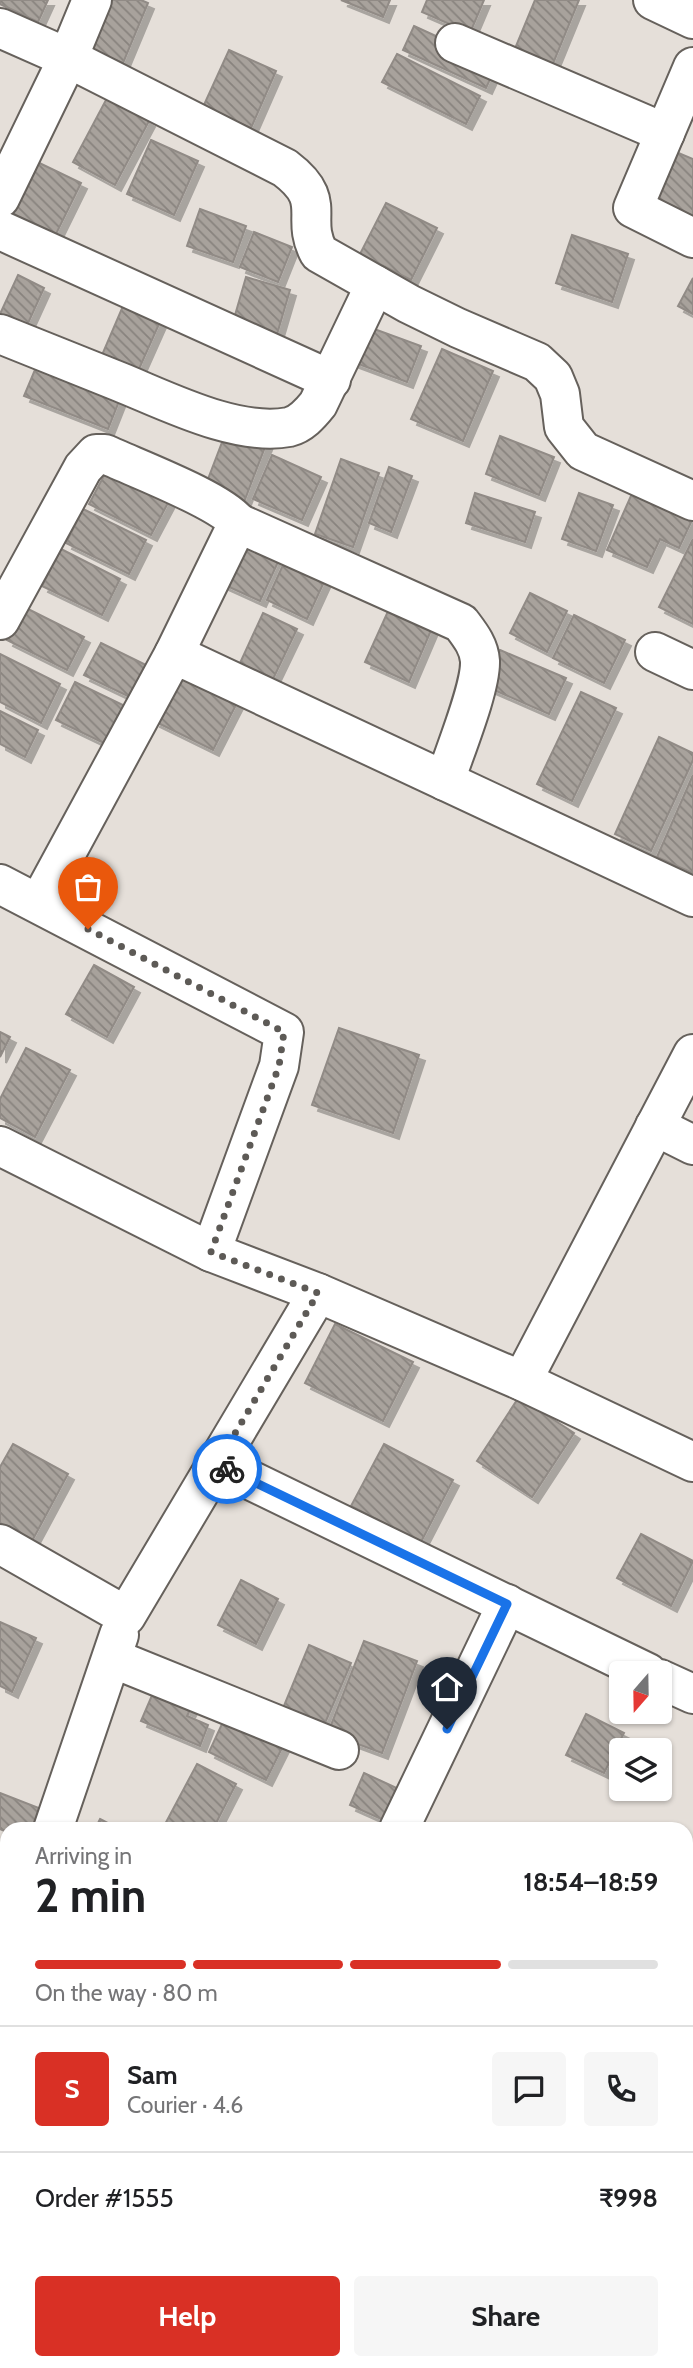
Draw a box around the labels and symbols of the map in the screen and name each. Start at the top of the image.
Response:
pin [58,857,118,929]
courier [192,1434,262,1504]
pin [417,1657,477,1729]
north arrow [609,1661,672,1724]

